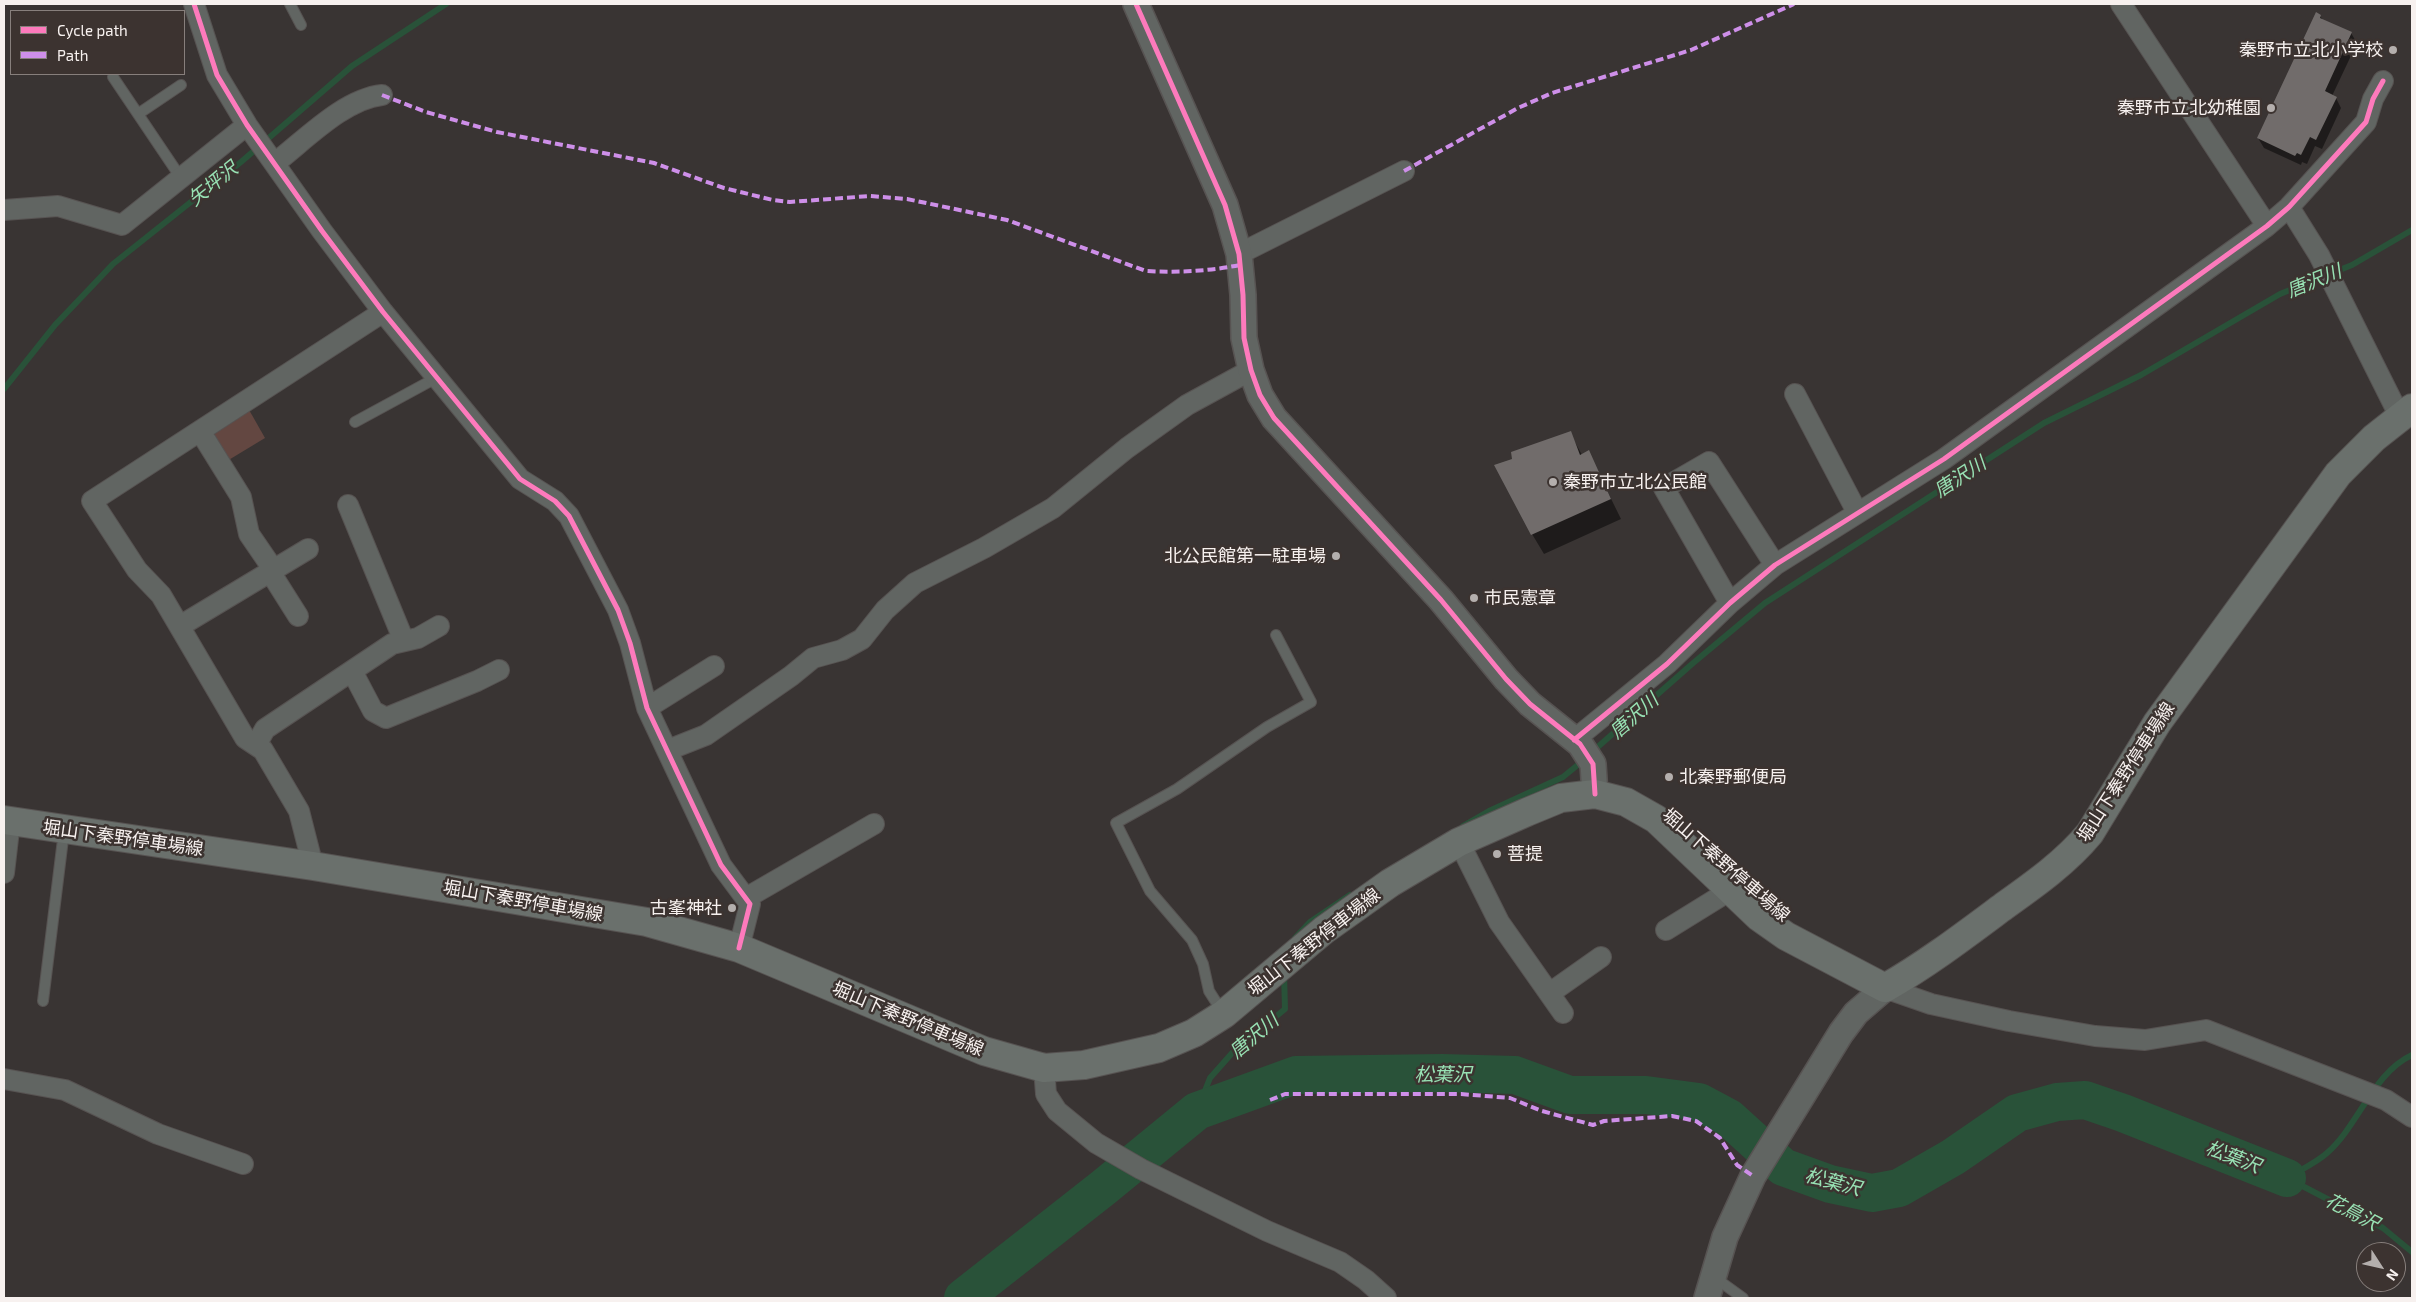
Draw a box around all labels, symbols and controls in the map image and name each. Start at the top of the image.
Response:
legend [10,10,185,75]
text: Cycle path [57,21,128,39]
place label: 秦野市立北小学校 [2239,39,2383,61]
marker: 秦野市立北小学校 [2387,44,2399,56]
text: Path [57,46,88,64]
place label: 秦野市立北幼稚園 [2117,97,2261,119]
marker: 秦野市立北幼稚園 [2265,102,2277,114]
water label: 矢坪沢 [184,157,242,211]
water label: 唐沢川 [2283,260,2345,302]
water label: 唐沢川 [1930,452,1990,502]
place label: 秦野市立北公民館 [1563,471,1707,493]
marker: 秦野市立北公民館 [1547,476,1559,488]
place label: 北公民館第一駐車場 [1164,545,1326,567]
marker: 北公民館第一駐車場 [1330,550,1342,562]
place label: 市民憲章 [1484,587,1556,609]
marker: 市民憲章 [1468,592,1480,604]
water label: 唐沢川 [1605,689,1663,743]
street label: 堀山下秦野停車場線 [2073,698,2179,846]
place label: 北秦野郵便局 [1679,766,1787,788]
marker: 北秦野郵便局 [1663,771,1675,783]
street label: 堀山下秦野停車場線 [1658,804,1794,926]
street label: 堀山下秦野停車場線 [41,816,205,860]
place label: 菩提 [1507,843,1543,865]
marker: 菩提 [1491,848,1503,860]
street label: 堀山下秦野停車場線 [441,876,605,926]
street label: 堀山下秦野停車場線 [1244,884,1384,1000]
place label: 古峯神社 [650,897,722,919]
marker: 古峯神社 [726,902,738,914]
street label: 堀山下秦野停車場線 [829,977,987,1061]
water label: 唐沢川 [1225,1009,1283,1063]
water label: 松葉沢 [1415,1064,1471,1086]
water label: 松葉沢 [2202,1136,2264,1178]
water label: 松葉沢 [1803,1164,1863,1200]
water label: 花鳥沢 [2321,1189,2383,1235]
north arrow [2356,1242,2406,1292]
text: N [2383,1266,2403,1284]

